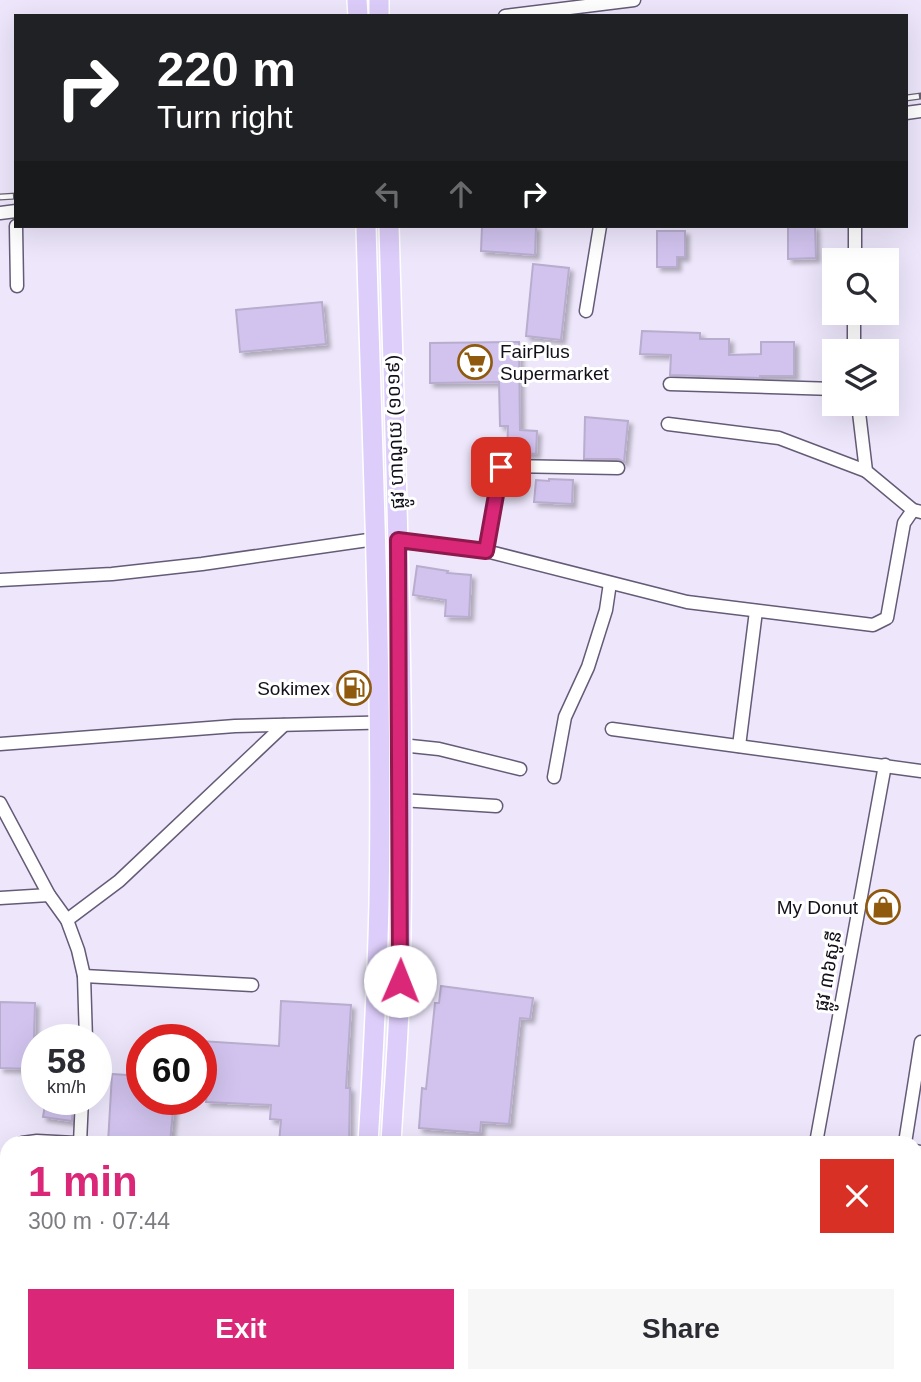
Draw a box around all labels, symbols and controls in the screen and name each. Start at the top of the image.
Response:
icon: right [42,42,133,133]
text: 220 m [157,42,296,96]
text: Turn right [157,99,293,135]
icon: left [369,175,407,213]
icon: ahead [442,175,480,213]
icon: right [515,175,553,213]
map controls [822,248,899,416]
button: search [822,248,899,325]
button: layers [822,339,899,416]
place label: FairPlus Supermarket [500,341,609,384]
supermarket icon: FairPlus Supermarket [456,343,494,381]
street label: ផ្លូវ ហាណូយ (១០១៩) [382,354,415,510]
pin [471,437,531,497]
icon: arrive [482,448,520,486]
fuel station icon: Sokimex [335,669,373,707]
place label: Sokimex [257,678,330,699]
shop icon: My Donut [864,888,902,926]
place label: My Donut [777,897,859,918]
street label: ផ្លូវ ៣៦សូនី [811,929,852,1014]
position arrow [363,944,437,1018]
speed limit sign: 60 [126,1024,217,1115]
text: 58 [47,1041,86,1080]
text: km/h [47,1077,86,1097]
text: 1 min [28,1158,138,1205]
button: close [820,1159,894,1233]
text: 300 m · 07:44 [28,1208,170,1234]
button: Exit [28,1289,454,1369]
button: Share [468,1289,894,1369]

